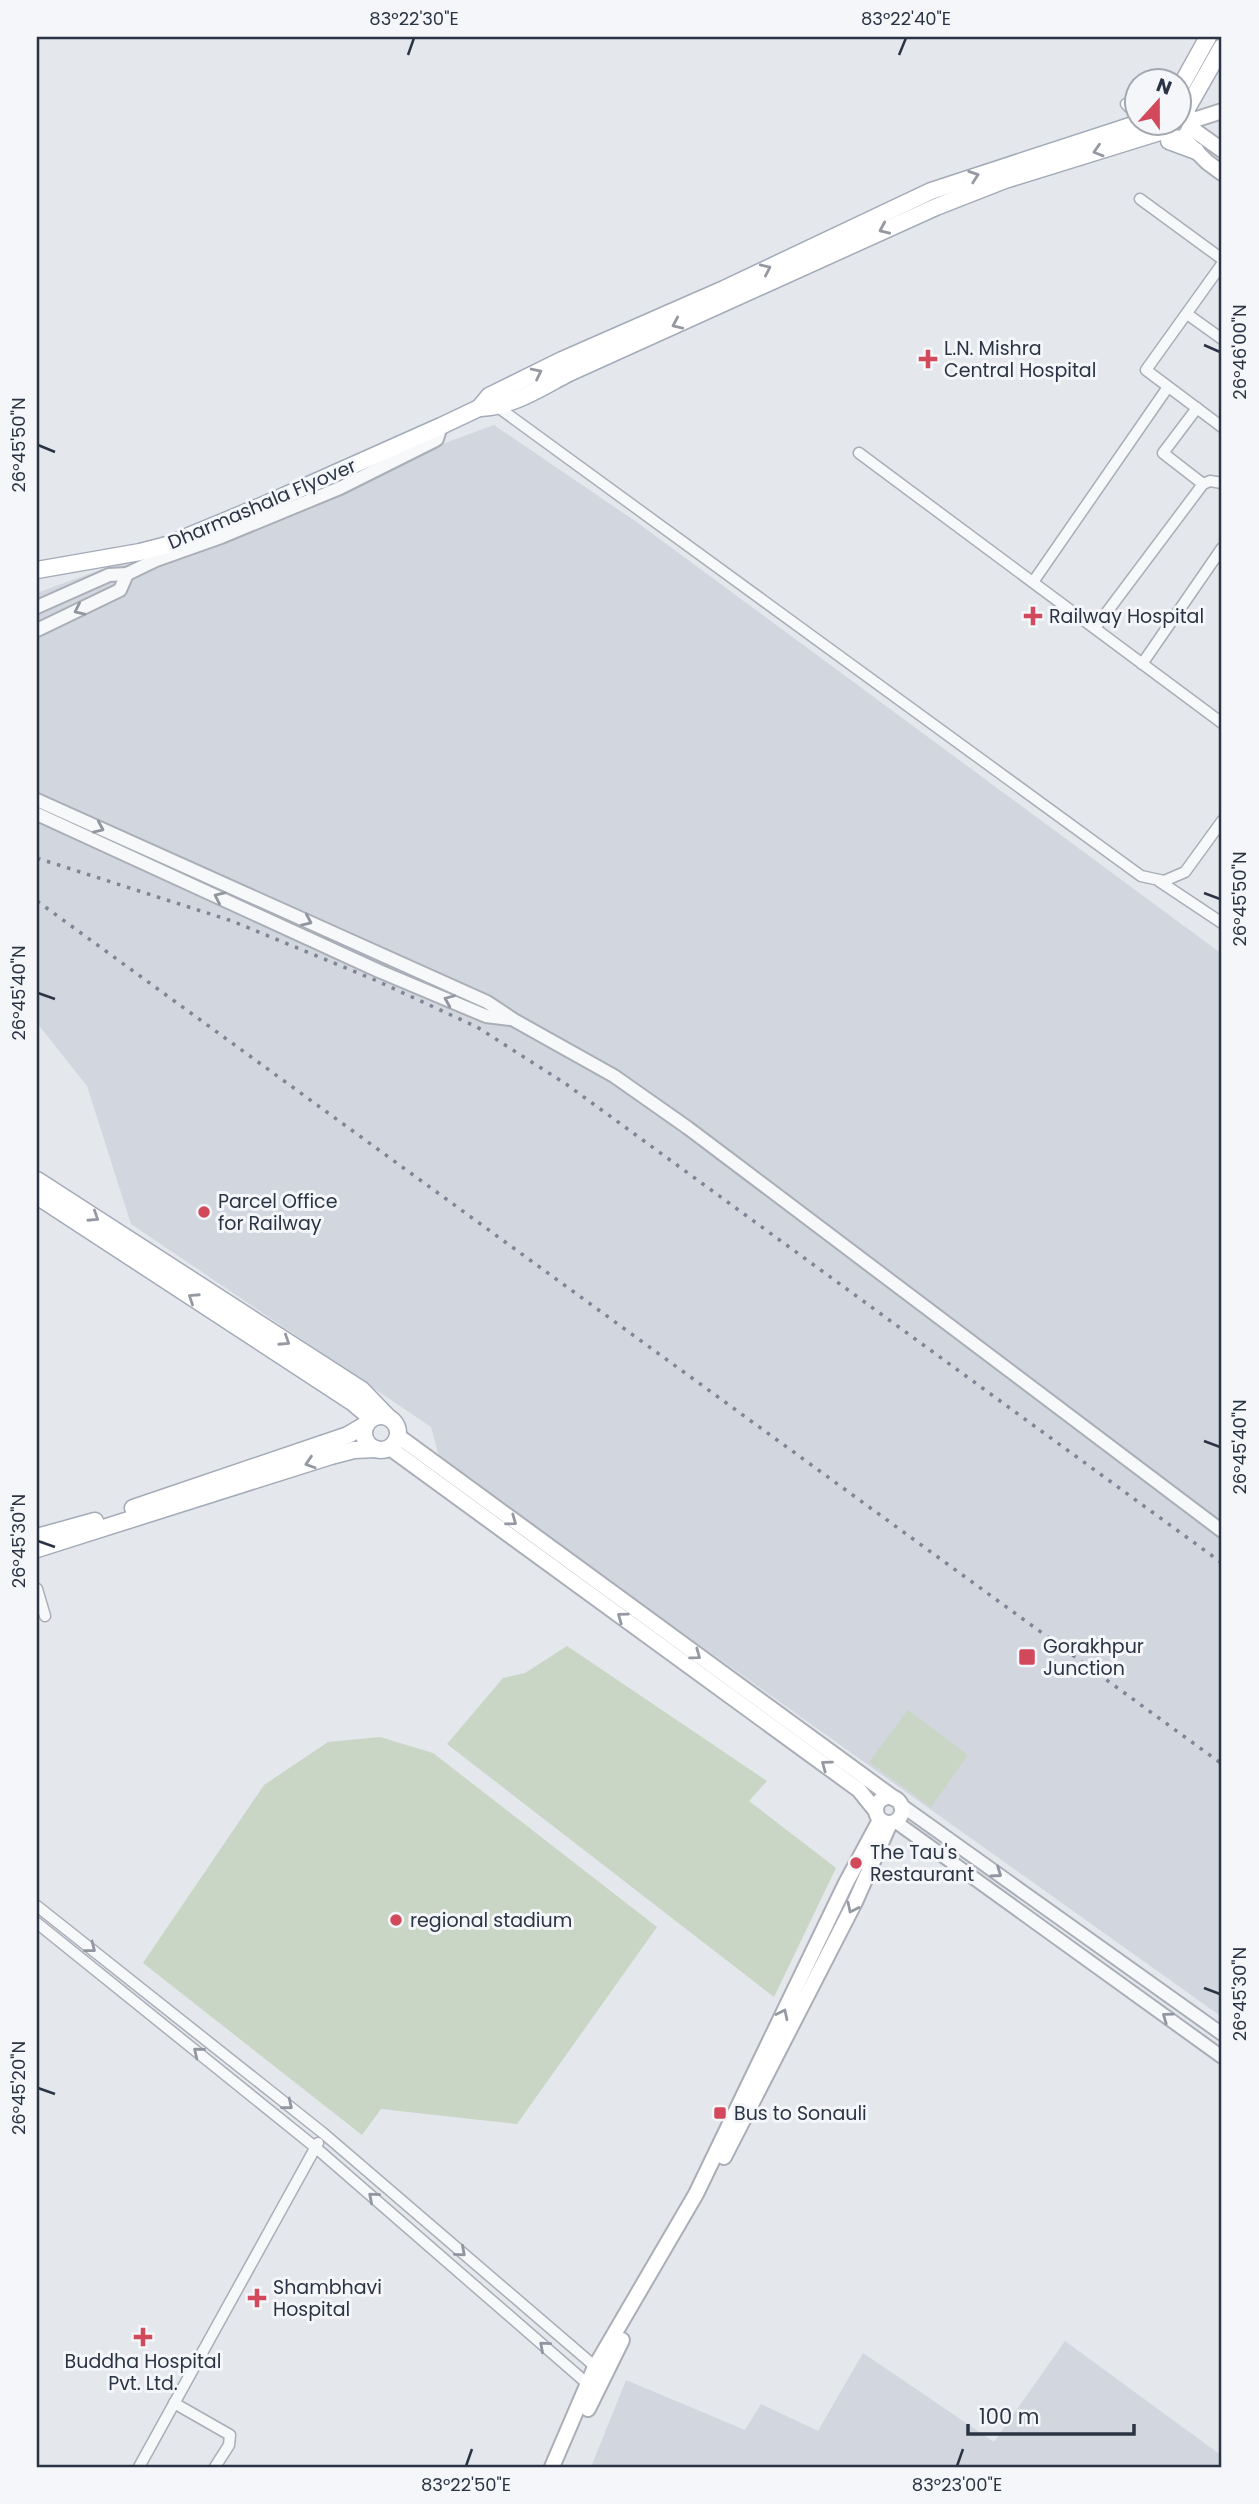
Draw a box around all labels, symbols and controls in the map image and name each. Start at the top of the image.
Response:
text: 83°22'30"E [369,6,459,31]
text: 83°22'40"E [861,6,951,31]
north arrow [1122,66,1192,136]
text: N [1152,71,1175,102]
one-way arrow [1092,143,1104,157]
one-way arrow [967,170,979,184]
one-way arrow [879,221,892,235]
one-way arrow [759,263,771,277]
text: 26°46'00"N [1227,304,1252,400]
one-way arrow [672,316,684,330]
place label: L.N. Mishra Central Hospital [944,335,1096,384]
marker: L.N. Mishra Central Hospital [918,349,938,369]
one-way arrow [530,368,542,382]
text: 26°45'50"N [6,397,31,493]
street label: Dharmashala Flyover [164,452,360,556]
one-way arrow [73,602,86,616]
place label: Railway Hospital [1049,603,1204,630]
marker: Railway Hospital [1023,606,1043,626]
one-way arrow [92,820,104,834]
text: 26°45'50"N [1227,851,1252,947]
one-way arrow [214,891,226,905]
one-way arrow [299,913,312,927]
text: 26°45'40"N [6,945,31,1041]
one-way arrow [444,994,456,1008]
place label: Parcel Office for Railway [218,1188,337,1237]
marker: Parcel Office for Railway [196,1204,212,1220]
one-way arrow [86,1209,99,1221]
one-way arrow [187,1294,200,1307]
one-way arrow [277,1332,290,1345]
text: 26°45'40"N [1227,1399,1252,1495]
one-way arrow [304,1455,316,1469]
text: 26°45'30"N [6,1494,31,1588]
one-way arrow [504,1513,517,1525]
one-way arrow [617,1612,630,1625]
place label: Gorakhpur Junction [1043,1633,1144,1682]
one-way arrow [688,1646,701,1659]
marker: Gorakhpur Junction [1017,1647,1037,1667]
one-way arrow [821,1761,834,1773]
place label: The Tau's Restaurant [870,1839,974,1888]
marker: The Tau's Restaurant [848,1855,864,1871]
one-way arrow [989,1865,1002,1877]
one-way arrow [846,1901,860,1913]
place label: regional stadium [410,1907,572,1934]
marker: regional stadium [388,1912,404,1928]
one-way arrow [83,1939,95,1952]
text: 26°45'30"N [1227,1947,1252,2041]
one-way arrow [775,2009,789,2021]
one-way arrow [1162,2013,1175,2025]
text: 26°45'20"N [6,2041,31,2135]
one-way arrow [193,2047,205,2060]
one-way arrow [279,2097,292,2109]
place label: Bus to Sonauli [734,2100,867,2127]
marker: Bus to Sonauli [712,2105,728,2121]
one-way arrow [368,2193,381,2205]
one-way arrow [453,2244,466,2256]
place label: Shambhavi Hospital [273,2274,382,2323]
marker: Shambhavi Hospital [247,2288,267,2308]
marker: Buddha Hospital Pvt. Ltd. [133,2327,153,2347]
one-way arrow [539,2342,552,2354]
place label: Buddha Hospital Pvt. Ltd. [65,2348,221,2397]
scale bar [968,2392,1135,2436]
text: 100 m [979,2402,1039,2431]
text: 83°22'50"E [421,2472,511,2497]
text: 83°23'00"E [912,2472,1002,2497]

